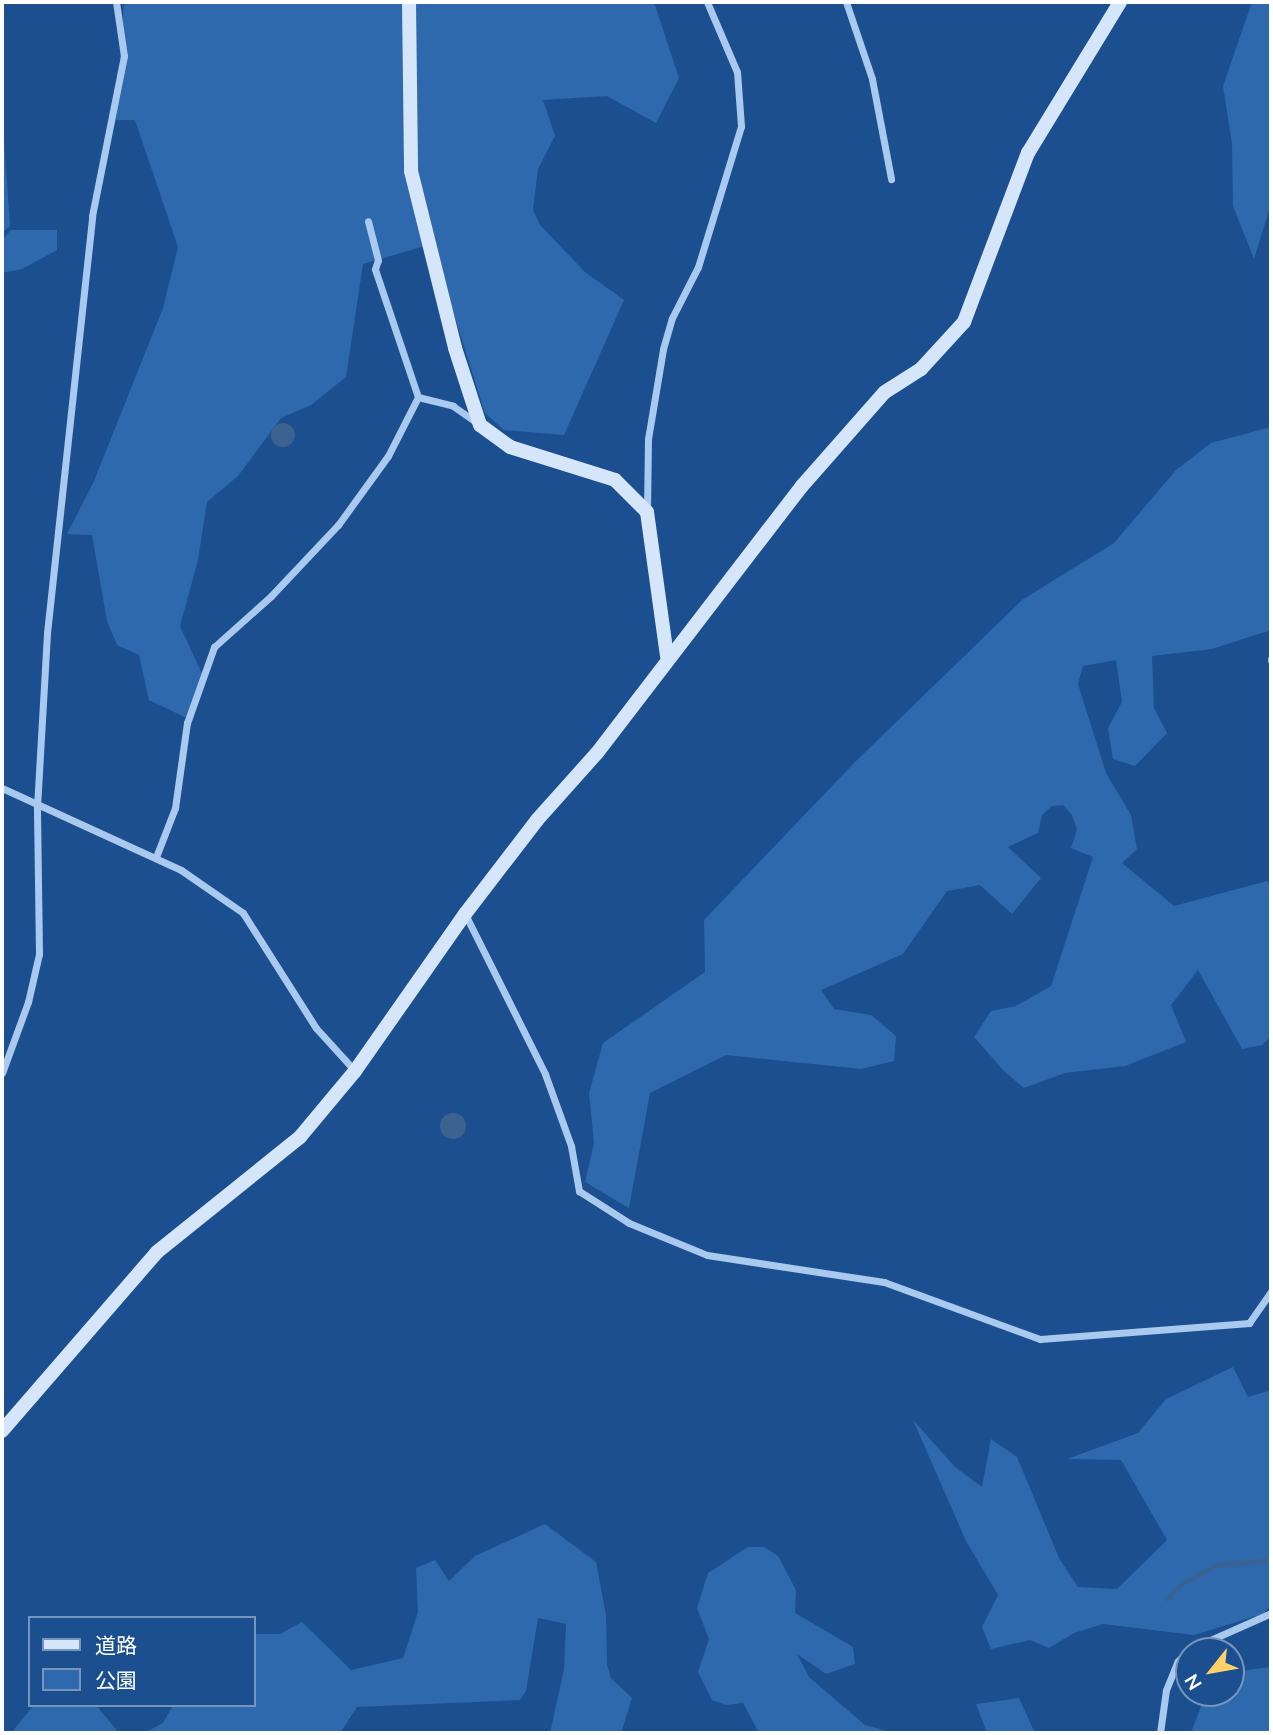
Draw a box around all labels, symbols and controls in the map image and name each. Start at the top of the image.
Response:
legend [28,1616,256,1707]
text: 道路 [95,1632,137,1660]
north arrow [1175,1637,1245,1707]
text: 公園 [95,1667,137,1695]
text: N [1179,1669,1209,1695]

